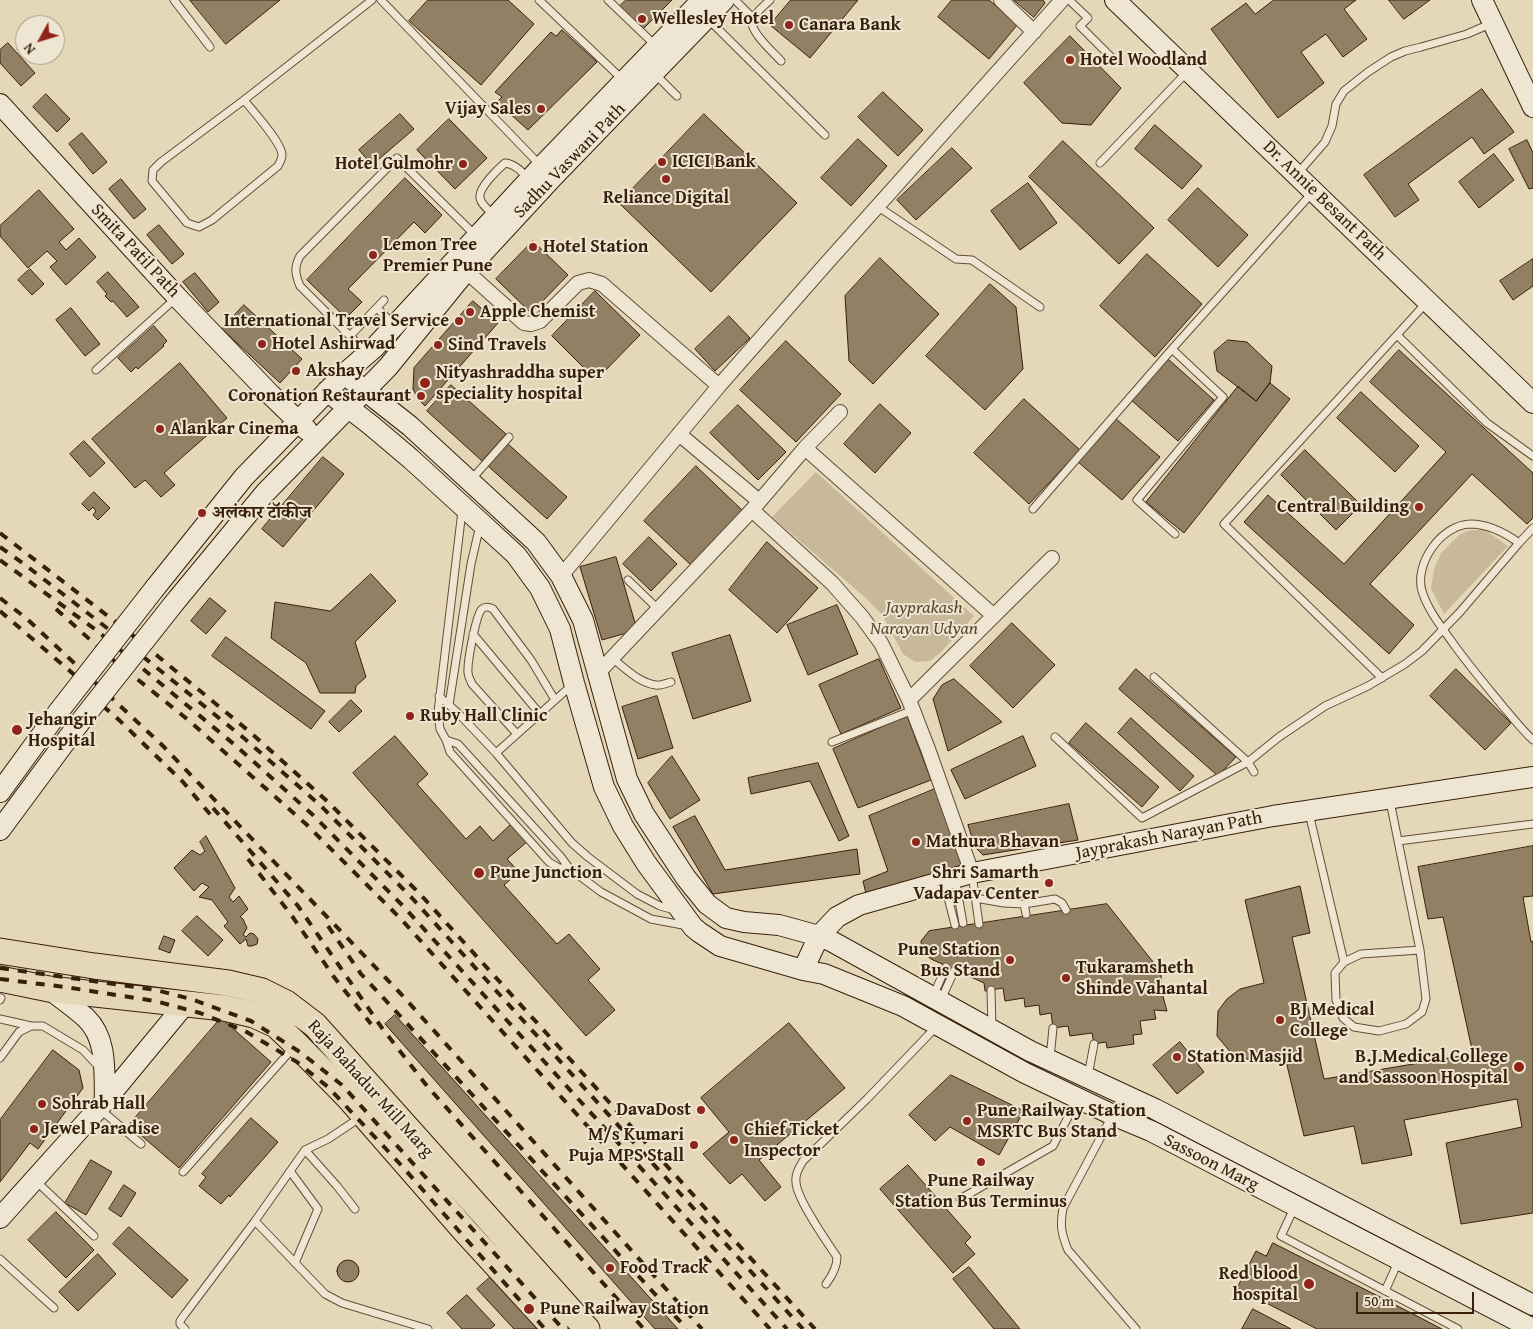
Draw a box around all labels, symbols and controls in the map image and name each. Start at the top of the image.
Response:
place label: Wellesley Hotel [652,8,774,30]
marker: Wellesley Hotel [636,13,648,25]
place label: Canara Bank [799,14,901,36]
north arrow [15,15,65,65]
marker: Canara Bank [783,19,795,31]
text: N [18,39,40,59]
place label: Hotel Woodland [1080,49,1207,71]
marker: Hotel Woodland [1064,54,1076,66]
place label: Vijay Sales [445,98,531,120]
street label: Sadhu Vaswani Path [509,99,631,223]
marker: Vijay Sales [535,103,547,115]
street label: Dr. Annie Besant Path [1258,136,1390,266]
place label: ICICI Bank [672,151,756,173]
place label: Hotel Gulmohr [335,153,453,175]
marker: ICICI Bank [656,156,668,168]
marker: Hotel Gulmohr [457,158,469,170]
marker: Reliance Digital [660,173,672,185]
place label: Reliance Digital [603,187,729,209]
street label: Smita Patil Path [86,200,184,302]
place label: Lemon Tree Premier Pune [383,234,493,276]
place label: Hotel Station [543,236,648,258]
marker: Hotel Station [527,241,539,253]
marker: Lemon Tree Premier Pune [367,249,379,261]
place label: Apple Chemist [480,301,596,323]
marker: Apple Chemist [464,306,476,318]
place label: International Travel Service [224,310,449,332]
marker: International Travel Service [453,315,465,327]
place label: Hotel Ashirwad [272,333,395,355]
place label: Sind Travels [448,334,547,356]
marker: Hotel Ashirwad [256,338,268,350]
marker: Sind Travels [432,339,444,351]
place label: Akshay [306,360,365,382]
place label: Nityashraddha super speciality hospital [436,362,604,404]
marker: Akshay [290,365,302,377]
marker: Nityashraddha super speciality hospital [418,376,432,390]
place label: Coronation Restaurant [228,385,411,407]
marker: Coronation Restaurant [415,390,427,402]
place label: Alankar Cinema [170,418,299,440]
marker: Alankar Cinema [154,423,166,435]
place label: Central Building [1277,496,1409,518]
marker: Central Building [1413,501,1425,513]
place label: अलंकार टॉकीज [212,502,312,524]
marker: अलंकार टॉकीज [196,507,208,519]
park label: Jayprakash Narayan Udyan [870,597,978,640]
place label: Ruby Hall Clinic [420,705,547,727]
place label: Jehangir Hospital [28,709,97,752]
marker: Ruby Hall Clinic [404,710,416,722]
marker: Jehangir Hospital [10,723,24,737]
street label: Jayprakash Narayan Path [1074,807,1264,865]
place label: Mathura Bhavan [926,831,1059,853]
marker: Mathura Bhavan [910,836,922,848]
place label: Pune Junction [490,862,602,884]
place label: Shri Samarth Vadapav Center [913,862,1039,904]
marker: Pune Junction [472,866,486,880]
marker: Shri Samarth Vadapav Center [1043,877,1055,889]
place label: Pune Station Bus Stand [898,939,1000,982]
marker: Pune Station Bus Stand [1004,954,1016,966]
place label: Tukaramsheth Shinde Vahantal [1076,957,1208,1000]
marker: Tukaramsheth Shinde Vahantal [1060,972,1072,984]
place label: BJ Medical College [1290,999,1375,1042]
marker: BJ Medical College [1274,1014,1286,1026]
street label: Raja Bahadur Mill Marg [303,1016,437,1162]
place label: Station Masjid [1187,1046,1303,1068]
place label: B.J.Medical College and Sassoon Hospital [1339,1046,1508,1088]
marker: Station Masjid [1171,1051,1183,1063]
marker: B.J.Medical College and Sassoon Hospital [1512,1060,1526,1074]
place label: Sohrab Hall [52,1093,146,1115]
marker: Sohrab Hall [36,1098,48,1110]
place label: DavaDost [616,1099,691,1121]
place label: Pune Railway Station MSRTC Bus Stand [977,1100,1146,1142]
marker: DavaDost [695,1104,707,1116]
marker: Pune Railway Station MSRTC Bus Stand [961,1115,973,1127]
place label: Jewel Paradise [44,1118,160,1140]
place label: Chief Ticket Inspector [744,1119,839,1162]
marker: Jewel Paradise [28,1123,40,1135]
place label: M/s Kumari Puja MPS Stall [569,1124,684,1166]
street label: Sassoon Marg [1160,1130,1262,1196]
marker: Chief Ticket Inspector [728,1134,740,1146]
marker: M/s Kumari Puja MPS Stall [688,1139,700,1151]
marker: Pune Railway Station Bus Terminus [975,1156,987,1168]
place label: Pune Railway Station Bus Terminus [895,1170,1067,1212]
place label: Food Track [620,1257,708,1279]
marker: Food Track [604,1262,616,1274]
place label: Red blood hospital [1219,1263,1298,1306]
marker: Red blood hospital [1302,1277,1316,1291]
scale bar [1358,1282,1476,1314]
text: 50 m [1364,1290,1394,1311]
place label: Pune Railway Station [540,1298,709,1320]
marker: Pune Railway Station [522,1302,536,1316]

